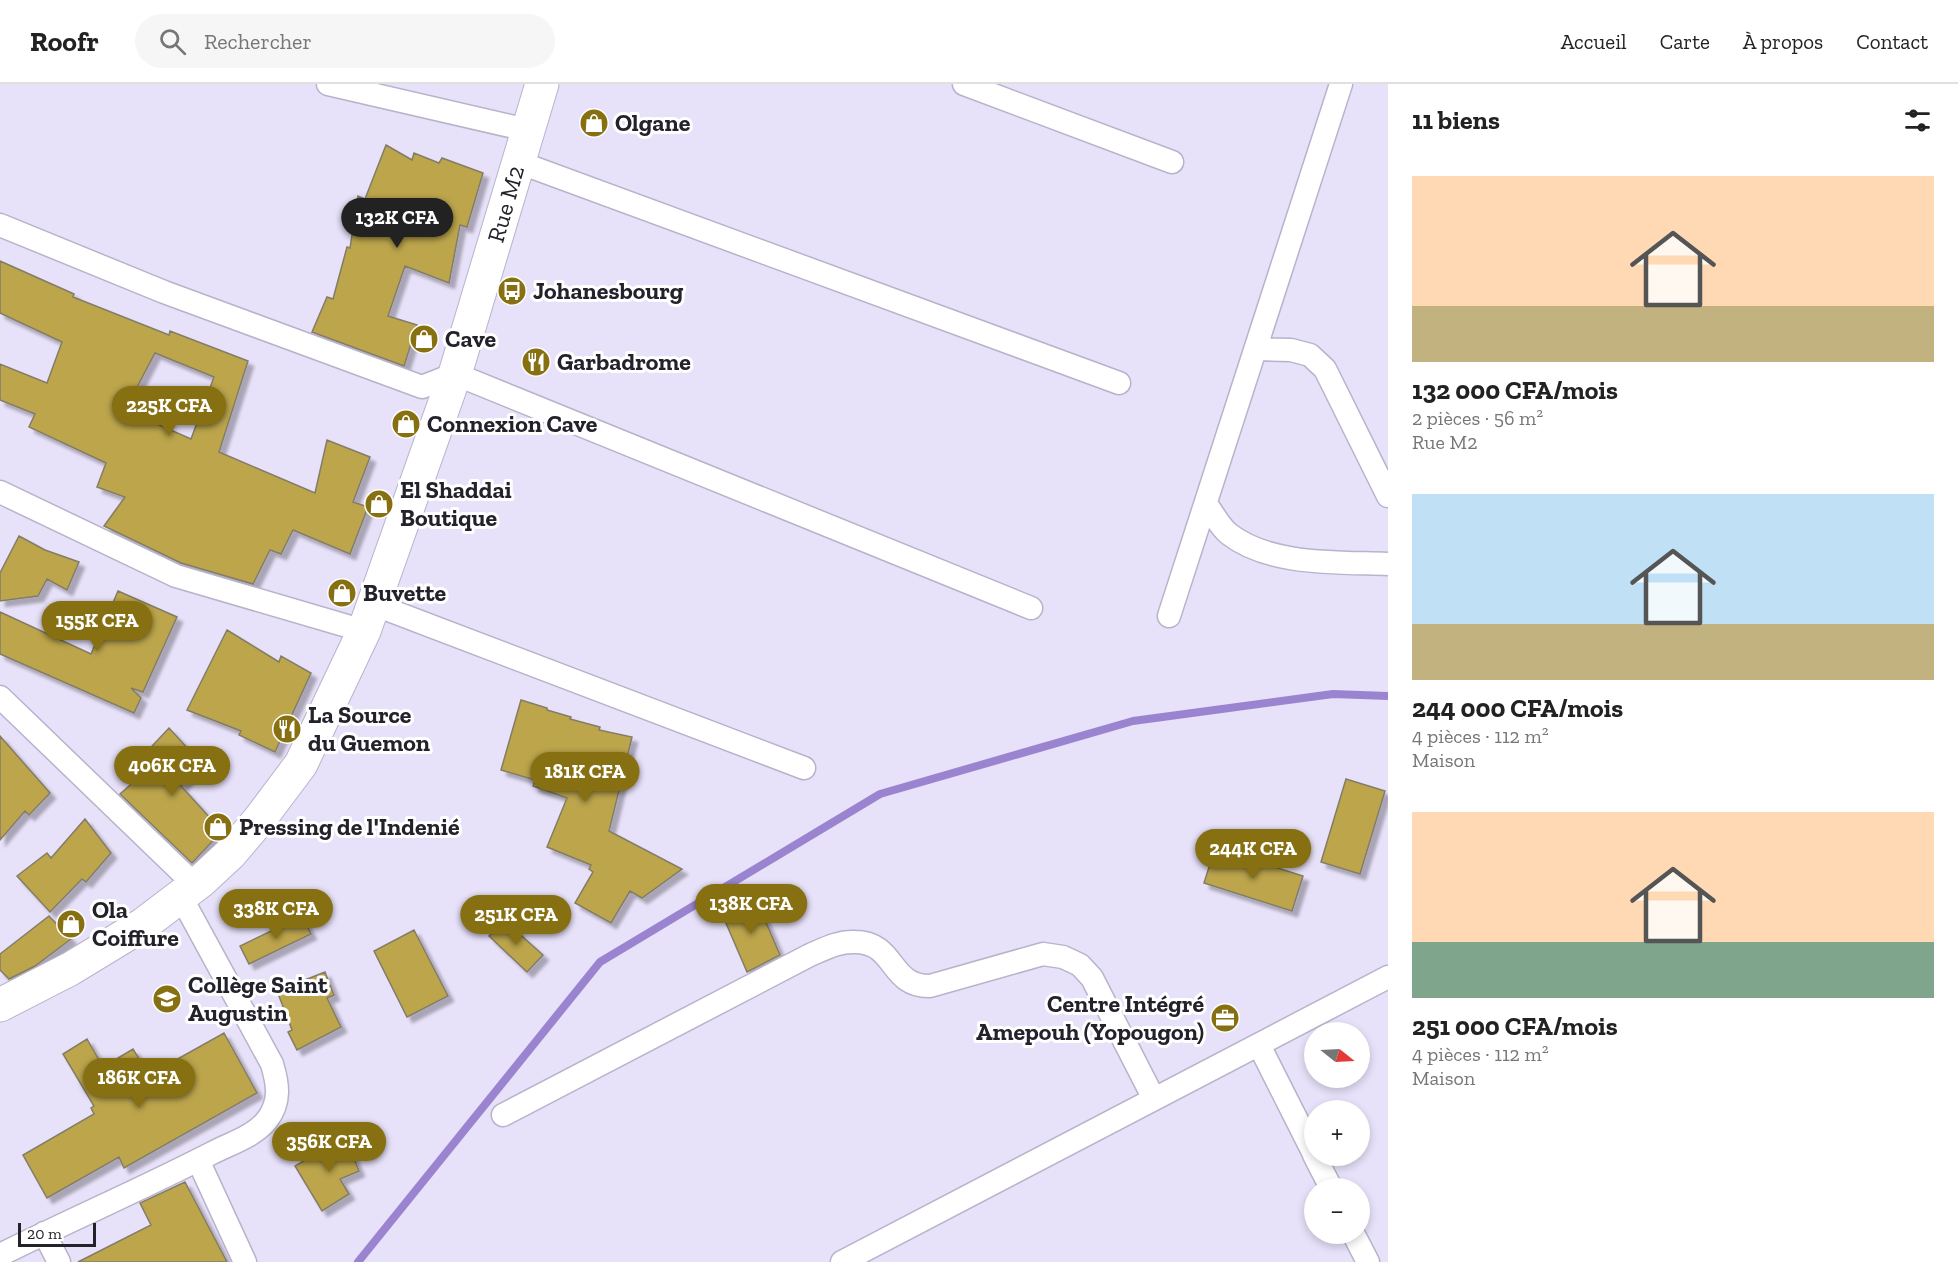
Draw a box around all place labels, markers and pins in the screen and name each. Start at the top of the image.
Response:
shop icon: Olgane [578,107,610,139]
place label: Olgane [615,108,691,137]
pin: 132K CFA [335,198,459,249]
bus stop icon: Johanesbourg [496,275,528,307]
place label: Johanesbourg [533,276,684,305]
shop icon: Cave [408,323,440,355]
place label: Cave [445,324,496,353]
restaurant icon: Garbadrome [520,346,552,378]
place label: Garbadrome [557,347,691,376]
pin: 225K CFA [107,386,231,437]
shop icon: Connexion Cave [390,408,422,440]
place label: Connexion Cave [427,409,598,438]
place label: El Shaddai Boutique [400,475,512,532]
shop icon: El Shaddai Boutique [363,488,395,520]
shop icon: Buvette [326,577,358,609]
place label: Buvette [363,578,447,607]
pin: 155K CFA [35,601,159,652]
place label: La Source du Guemon [308,700,430,757]
restaurant icon: La Source du Guemon [271,713,303,745]
pin: 406K CFA [110,746,234,797]
pin: 181K CFA [523,752,647,803]
shop icon: Pressing de l'Indenié [202,811,234,843]
place label: Pressing de l'Indenié [239,812,460,841]
pin: 244K CFA [1191,829,1315,880]
pin: 138K CFA [689,884,813,935]
pin: 338K CFA [214,889,338,940]
place label: Ola Coiffure [92,895,179,952]
pin: 251K CFA [454,895,578,946]
shop icon: Ola Coiffure [55,908,87,940]
place label: Collège Saint Augustin [188,970,328,1027]
school or university icon: Collège Saint Augustin [151,983,183,1015]
place label: Centre Intégré Amepouh (Yopougon) [976,989,1204,1046]
office icon: Centre Intégré Amepouh (Yopougon) [1209,1002,1241,1034]
pin: 186K CFA [77,1058,201,1109]
pin: 356K CFA [267,1122,391,1173]

